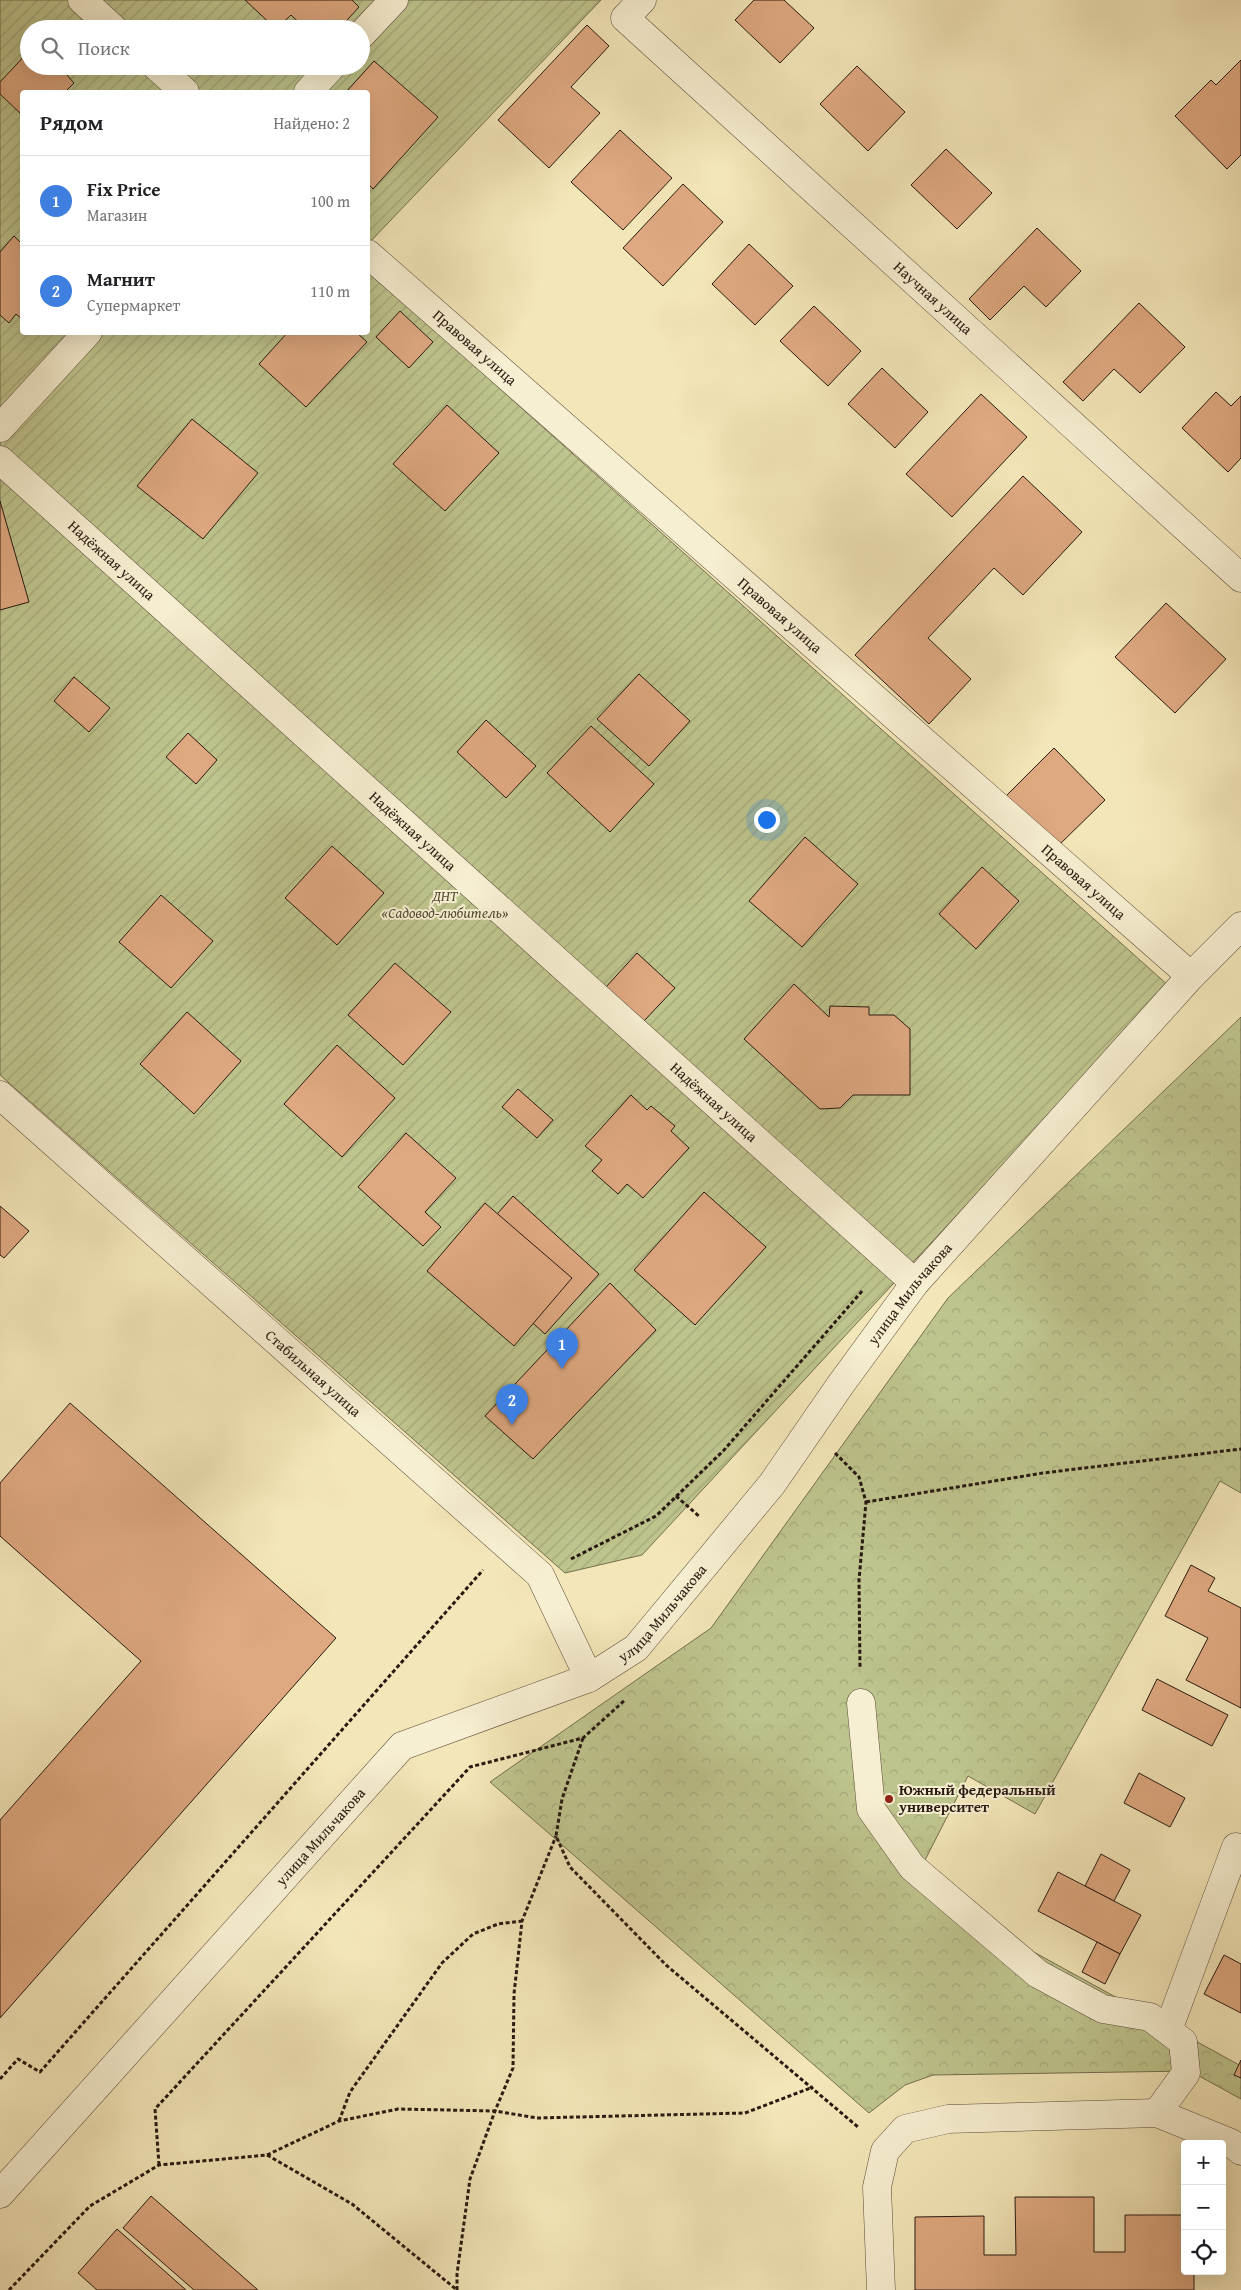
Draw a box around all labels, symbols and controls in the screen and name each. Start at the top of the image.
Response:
search box [20,20,370,75]
icon: search [38,34,66,62]
text: Поиск [78,34,130,62]
text: Рядом [40,107,103,138]
text: Найдено: 2 [273,111,350,135]
text: Fix Price [87,175,161,203]
text: 1 [52,189,60,213]
text: 100 m [310,189,350,213]
text: Магазин [87,203,147,227]
street label: Научная улица [889,256,978,340]
text: Магнит [87,265,155,293]
text: 2 [52,279,60,303]
text: 110 m [310,279,350,303]
text: Супермаркет [87,293,180,317]
street label: Правовая улица [428,304,522,391]
street label: Надёжная улица [64,515,161,605]
street label: Правовая улица [734,572,828,658]
street label: Надёжная улица [365,786,462,876]
your location [754,807,780,833]
street label: Правовая улица [1037,839,1131,925]
park label: ДНТ «Садовод-любитель» [382,885,509,923]
street label: Надёжная улица [666,1057,763,1147]
street label: улица Мильчакова [862,1237,957,1349]
street label: Стабильная улица [261,1325,367,1422]
pin: 1 [546,1328,578,1369]
pin: 2 [496,1384,528,1425]
street label: улица Мильчакова [613,1559,712,1667]
place label: Южный федеральный университет [898,1779,1056,1817]
street label: улица Мильчакова [270,1782,370,1891]
marker: Южный федеральный университет [883,1793,895,1805]
map controls [1181,2140,1226,2275]
button: + [1181,2140,1226,2185]
button: − [1181,2185,1226,2230]
button: locate [1181,2230,1226,2275]

